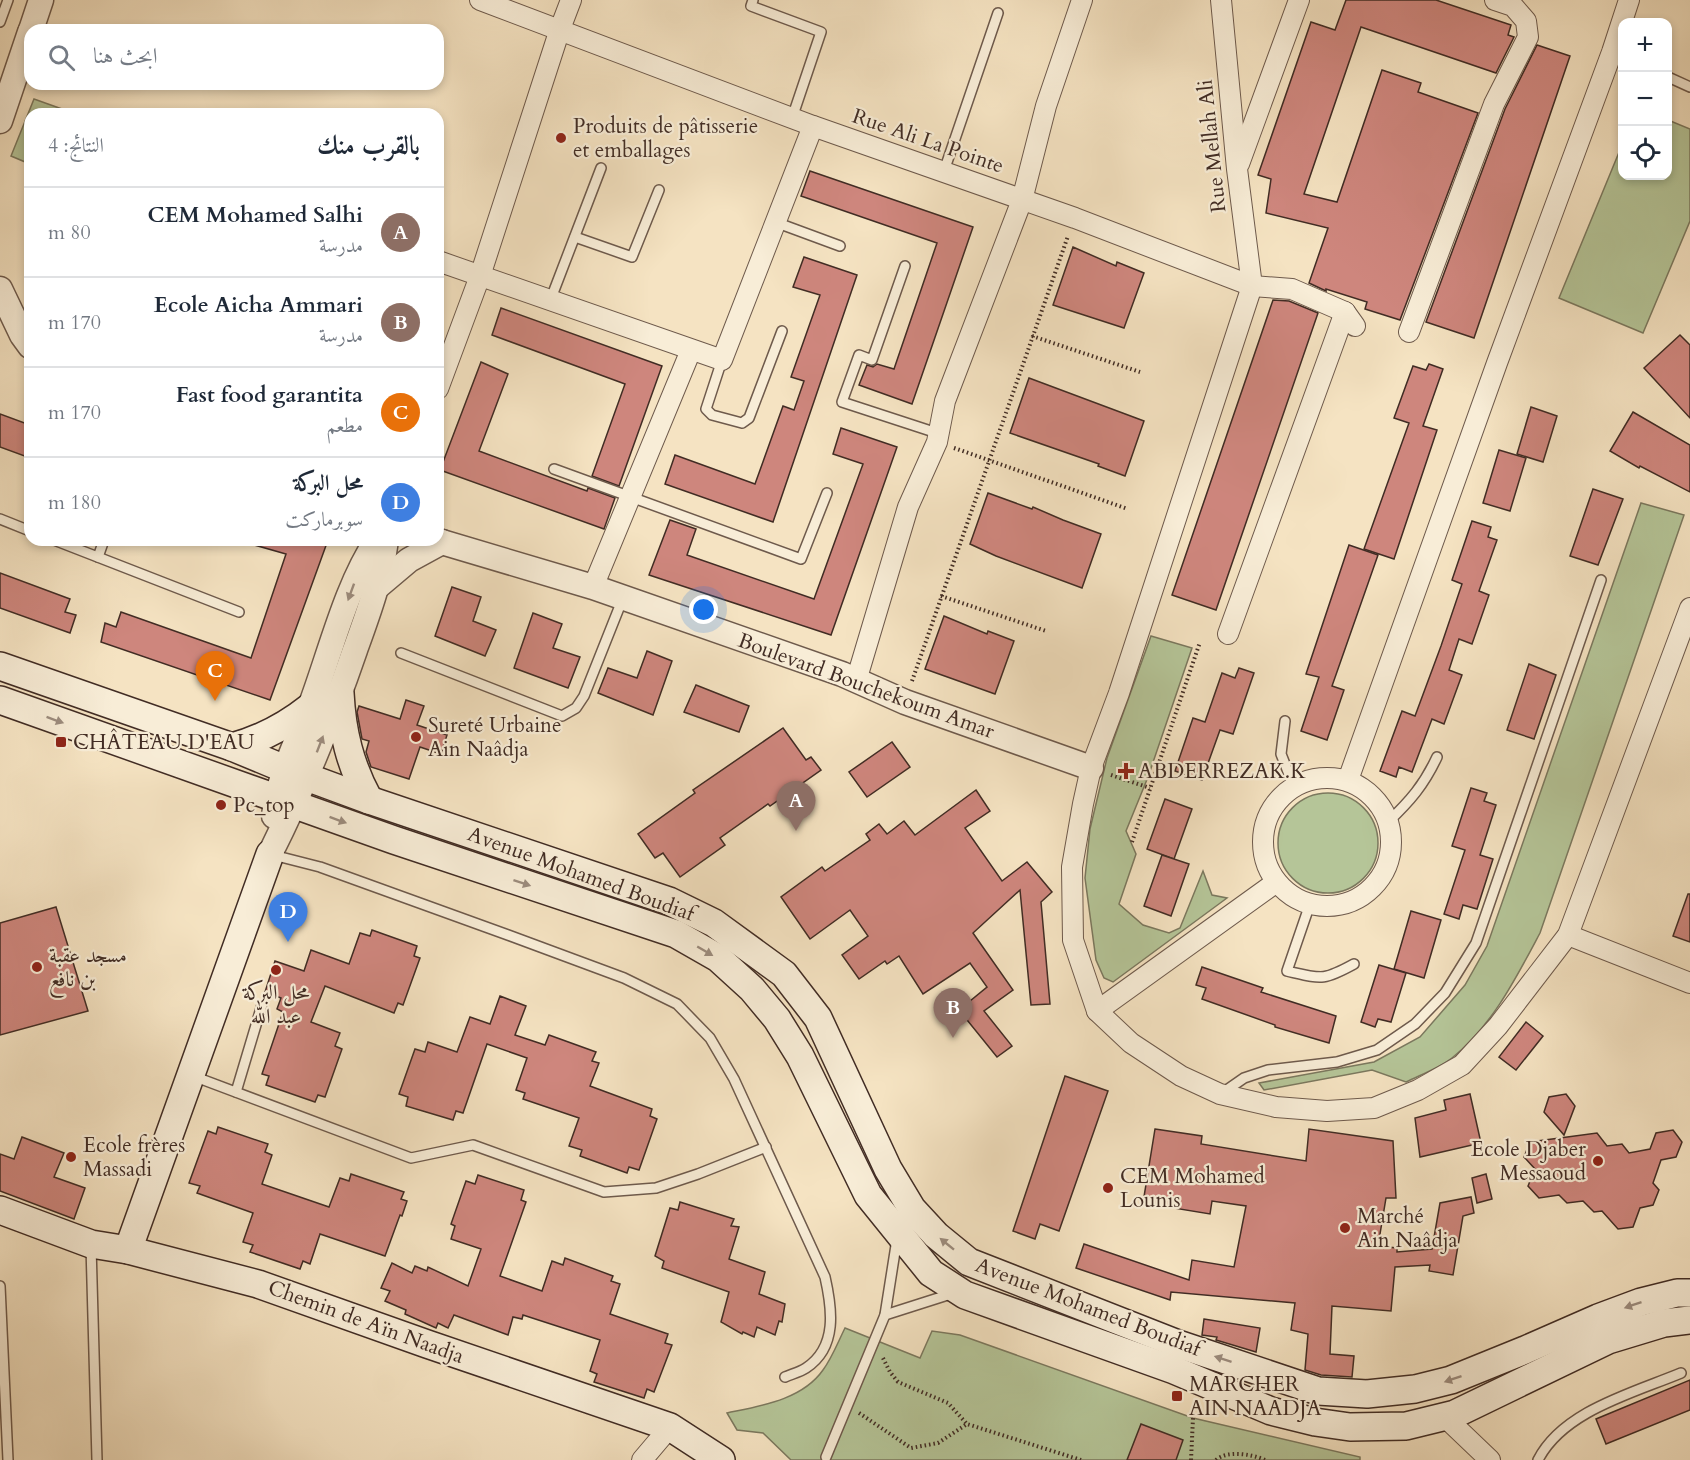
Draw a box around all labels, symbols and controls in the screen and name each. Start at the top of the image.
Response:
map controls [1618,18,1672,180]
button: + [1618,18,1672,72]
search box [24,24,444,90]
icon: search [45,41,78,74]
text: ابحث هنا [93,41,158,71]
button: − [1618,72,1672,126]
street label: Rue Mellah Ali [1191,78,1233,214]
street label: Rue Ali La Pointe [848,102,1008,180]
place label: Produits de pâtisserie et emballages [573,112,758,165]
button: locate [1618,126,1672,180]
text: بالقرب منك [317,128,420,163]
marker: Produits de pâtisserie et emballages [554,131,568,145]
text: النتائج: 4 [48,132,104,159]
text: CEM Mohamed Salhi [147,200,363,230]
text: 80 m [48,219,91,246]
text: A [393,219,408,246]
text: مدرسة [319,232,363,259]
text: Ecole Aicha Ammari [154,290,363,320]
text: 170 m [48,309,101,336]
text: B [393,309,408,336]
text: مدرسة [319,322,363,349]
text: Fast food garantita [176,380,363,410]
text: 170 m [48,399,101,426]
text: C [393,399,408,426]
text: مطعم [326,412,363,439]
text: محل البركة [293,468,363,498]
text: 180 m [48,489,101,516]
text: D [392,489,409,516]
text: سوبرماركت [285,506,363,533]
one-way arrow [346,583,356,601]
your location [689,595,718,624]
street label: Boulevard Bouchekoum Amar [734,626,999,746]
pin: C [196,652,234,701]
place label: Sureté Urbaine Ain Naâdja [428,711,562,764]
one-way arrow [46,716,64,726]
place label: CHÂTEAU D'EAU [73,728,255,757]
marker: Sureté Urbaine Ain Naâdja [409,730,423,744]
one-way arrow [315,734,325,752]
marker: CHÂTEAU D'EAU [54,735,68,749]
place label: ABDERREZAK.K [1138,757,1306,786]
marker: ABDERREZAK.K [1119,764,1133,778]
pin: A [776,782,816,831]
place label: Pc_top [233,791,295,820]
marker: Pc_top [214,798,228,812]
one-way arrow [329,816,347,826]
street label: Avenue Mohamed Boudiaf [464,819,702,930]
one-way arrow [513,879,531,888]
pin: D [268,892,308,942]
place label: مسجد عقبة بن نافع [49,941,127,998]
one-way arrow [696,946,713,956]
marker: مسجد عقبة بن نافع [30,960,44,974]
marker: محل البركة عبد الله [269,963,283,977]
place label: محل البركة عبد الله [242,978,310,1031]
pin: B [934,988,972,1038]
place label: Ecole frères Massadi [83,1131,185,1184]
place label: Ecole Djaber Messaoud [1471,1135,1586,1188]
marker: Ecole frères Massadi [64,1150,78,1164]
marker: Ecole Djaber Messaoud [1591,1154,1605,1168]
place label: CEM Mohamed Lounis [1120,1162,1265,1215]
marker: CEM Mohamed Lounis [1101,1181,1115,1195]
place label: Marché Ain Naâdja [1357,1202,1458,1255]
marker: Marché Ain Naâdja [1338,1221,1352,1235]
one-way arrow [939,1238,955,1251]
street label: Avenue Mohamed Boudiaf [971,1251,1208,1365]
street label: Chemin de Aïn Naadja [264,1273,468,1371]
one-way arrow [1624,1300,1642,1310]
one-way arrow [1214,1353,1232,1363]
place label: MARCHER AIN NAADJA [1189,1370,1322,1423]
one-way arrow [1444,1374,1462,1384]
marker: MARCHER AIN NAADJA [1170,1389,1184,1403]

